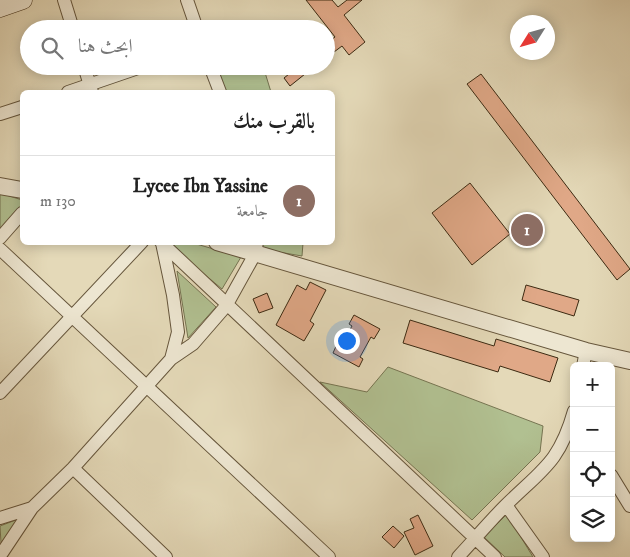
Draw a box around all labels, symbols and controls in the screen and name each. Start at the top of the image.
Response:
north arrow [510,15,555,60]
search box [20,20,335,75]
icon: search [38,34,66,62]
text: ابحث هنا [78,35,133,58]
text: بالقرب منك [233,109,315,135]
text: Lycee Ibn Yassine [133,175,268,198]
text: 130 m [40,191,76,211]
text: 1 [296,191,302,211]
text: جامعة [236,201,268,221]
pin: 1 [511,211,543,249]
your location [334,328,360,354]
map controls [570,362,615,542]
button: + [570,362,615,407]
button: − [570,407,615,452]
button: locate [570,452,615,497]
button: layers [570,497,615,542]

